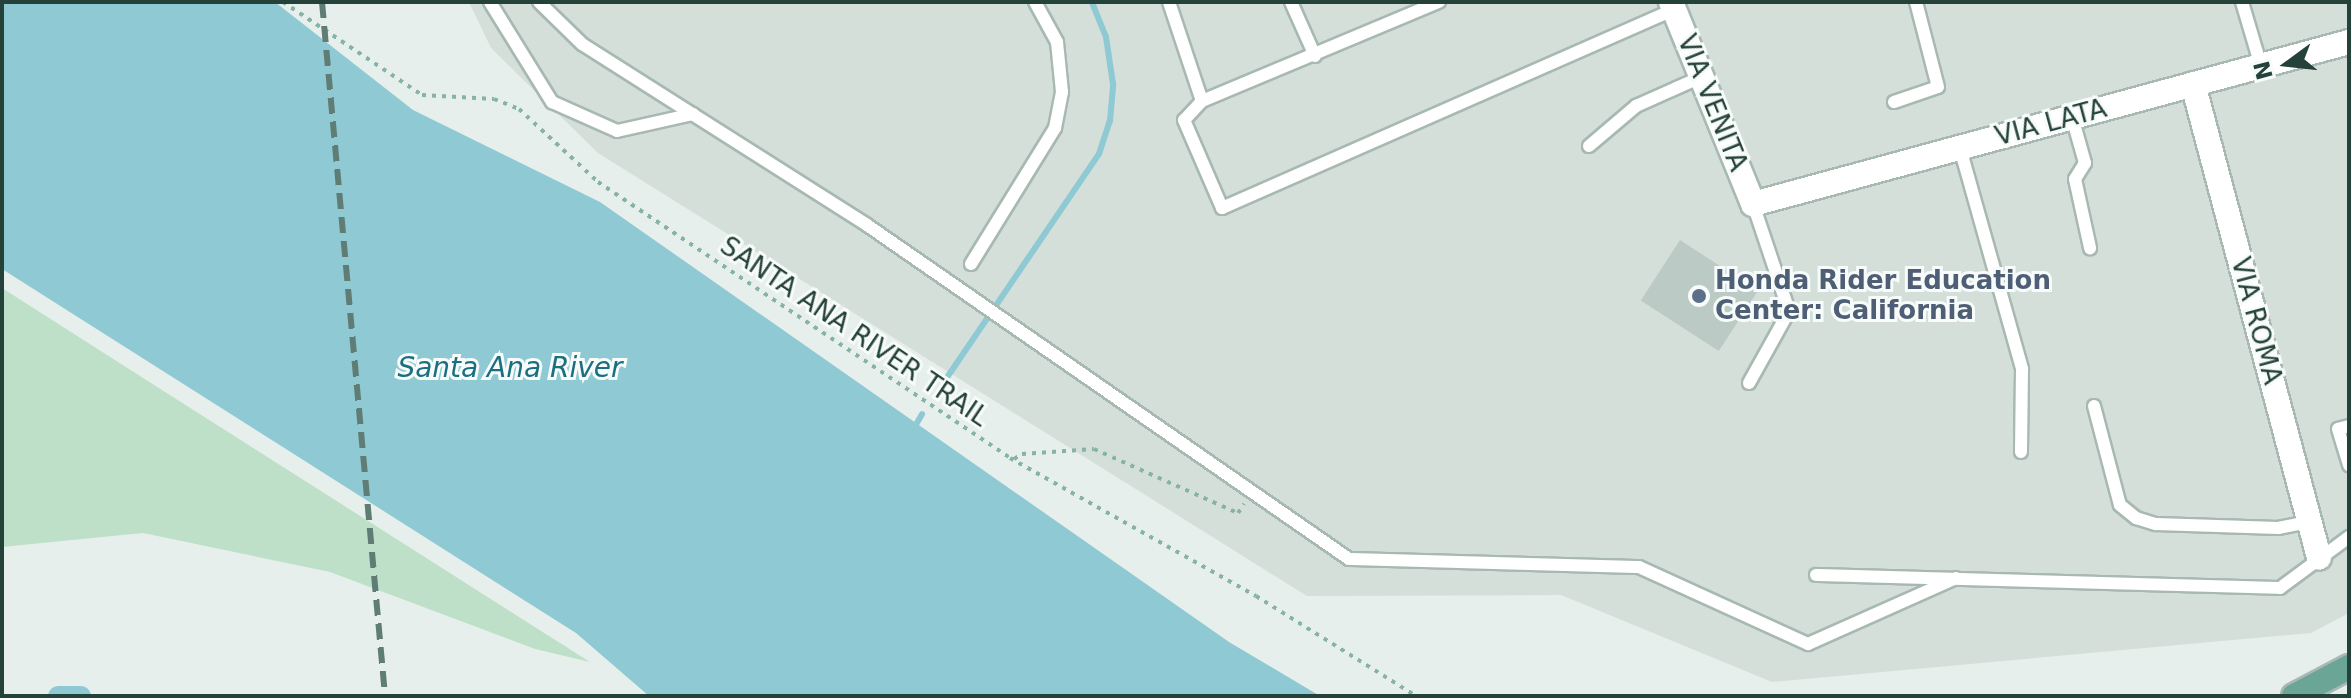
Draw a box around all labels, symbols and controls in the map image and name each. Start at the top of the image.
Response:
north arrow [2247,24,2327,104]
street label: VIA VENITA [1670,30,1754,176]
text: N [2249,58,2278,82]
street label: VIA LATA [1992,93,2110,153]
street label: SANTA ANA RIVER TRAIL [714,231,994,433]
street label: VIA ROMA [2224,254,2288,388]
place label: Honda Rider Education Center: California [1715,265,2051,326]
marker: Honda Rider Education Center: California [1690,287,1708,305]
water label: Santa Ana River [397,351,623,385]

